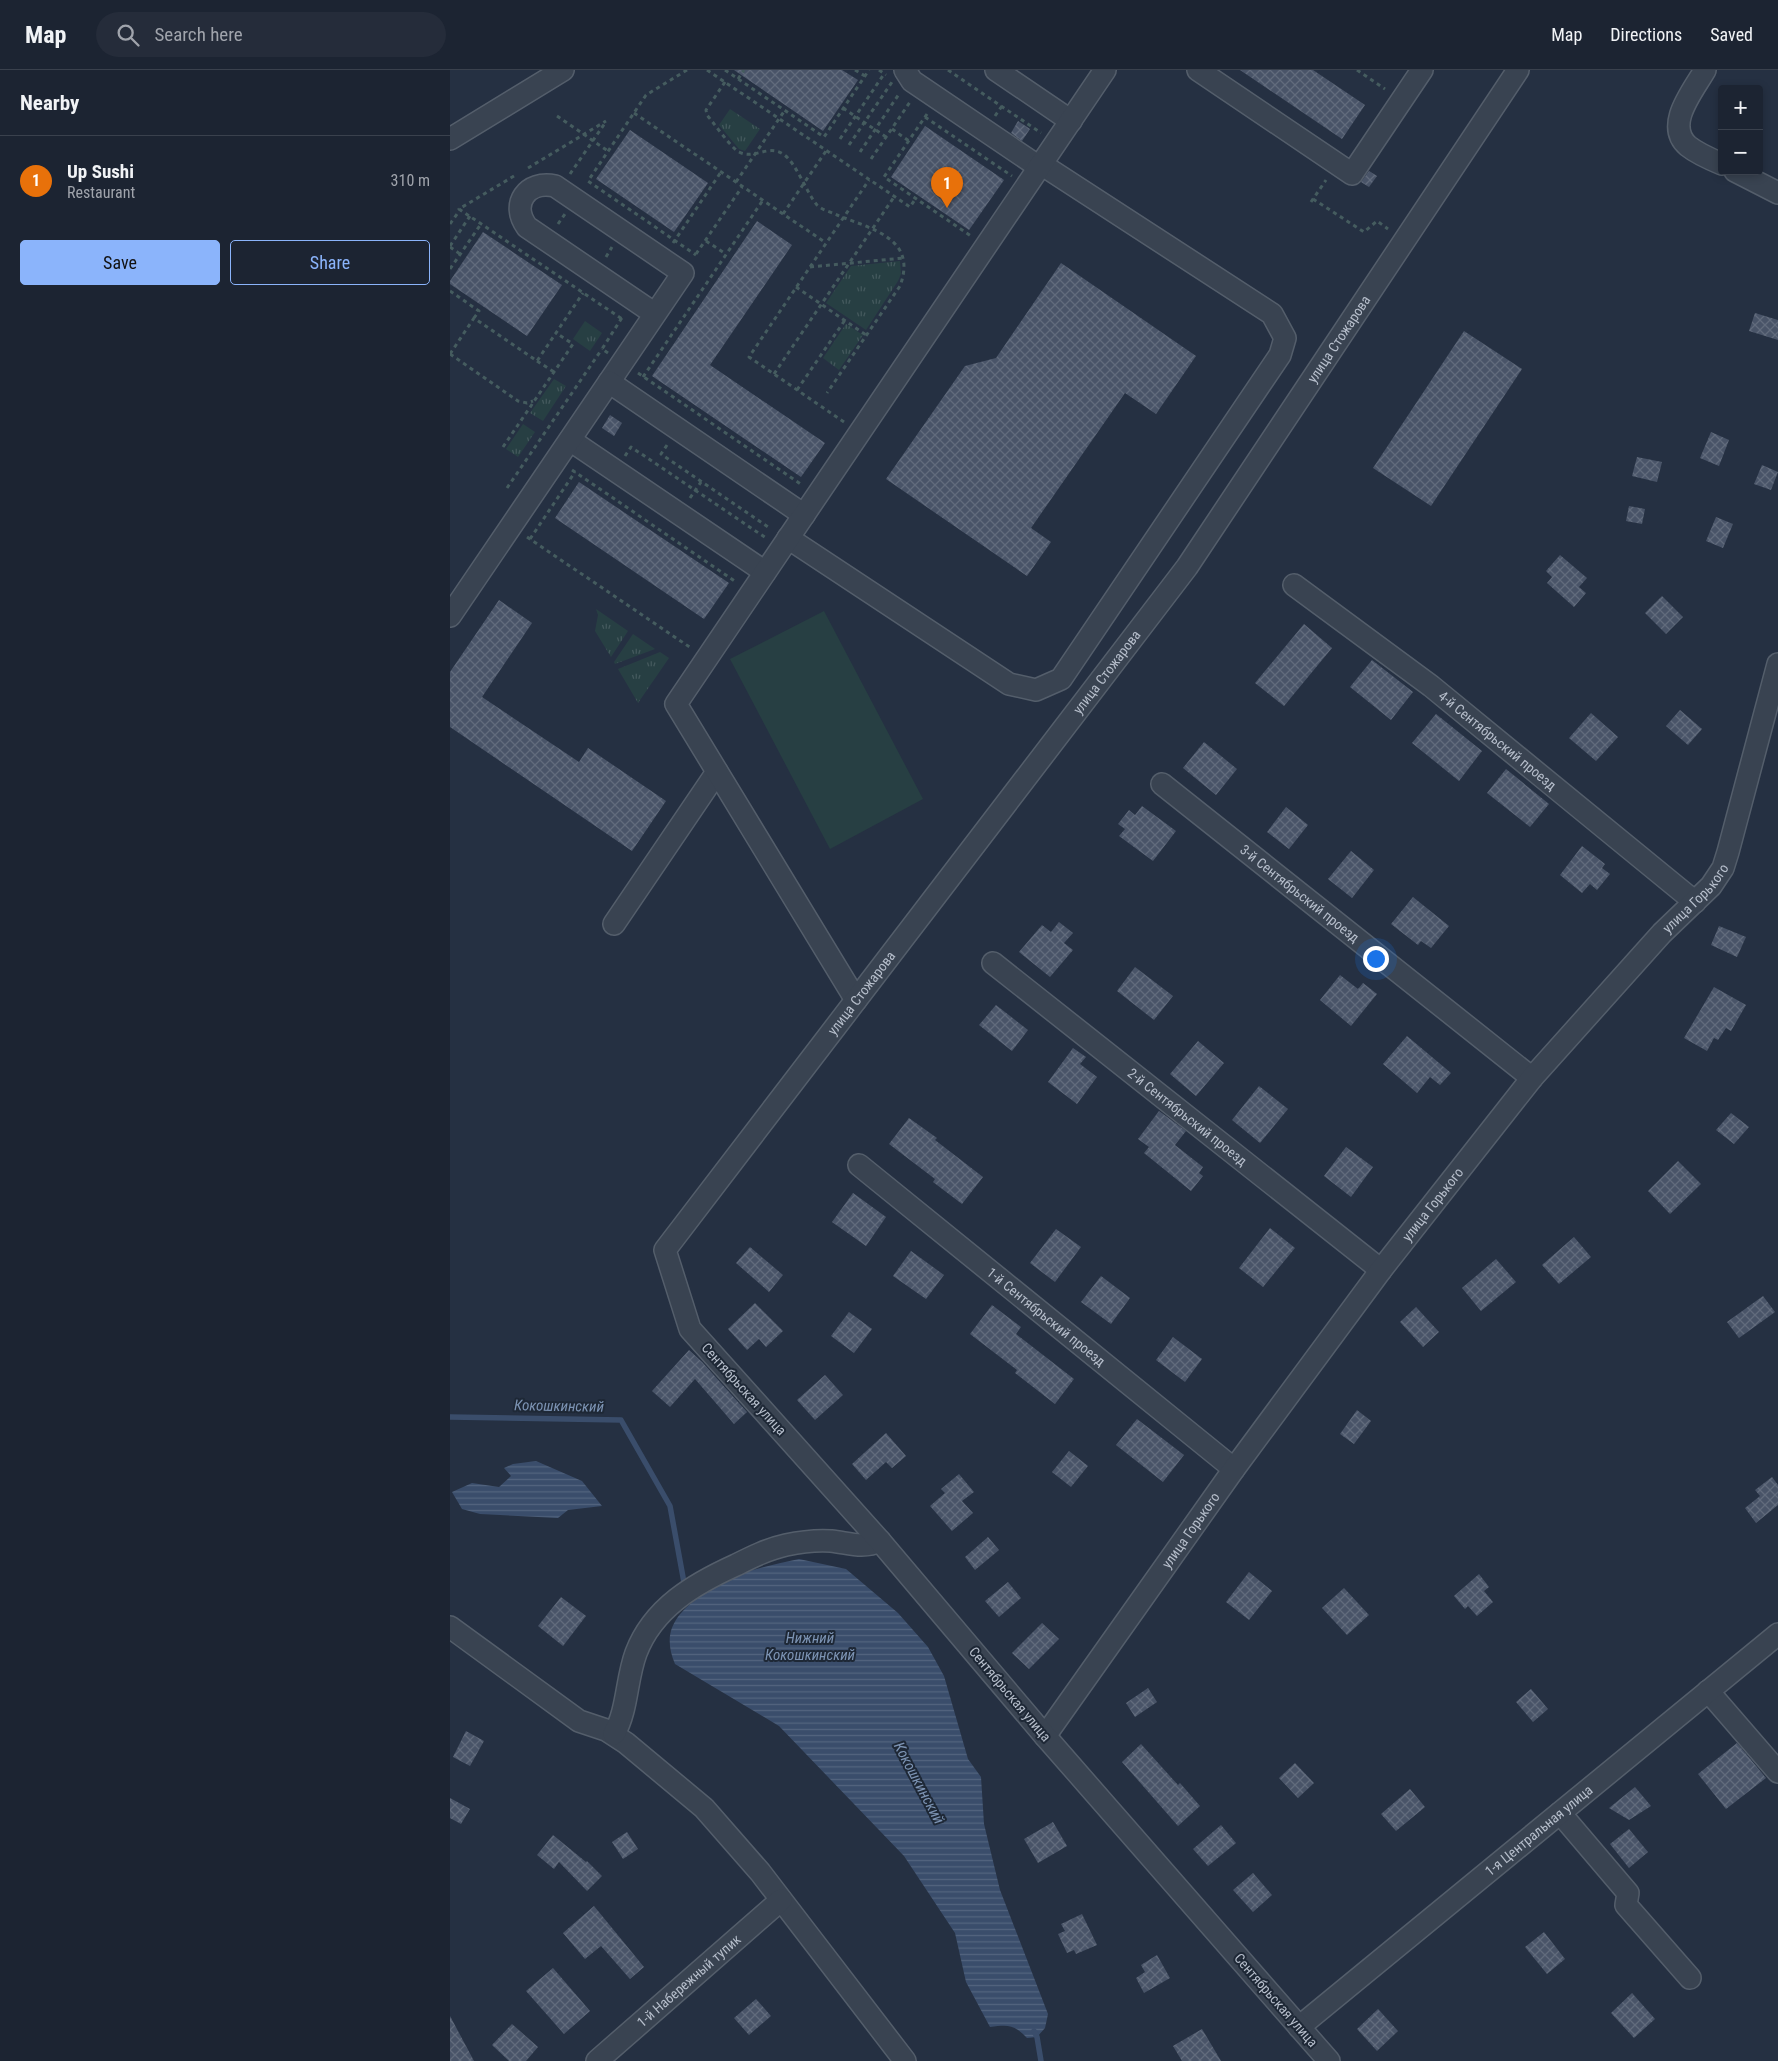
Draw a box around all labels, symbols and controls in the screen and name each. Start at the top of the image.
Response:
search box [96,12,446,57]
text: Map [25,21,66,49]
icon: search [114,21,142,49]
text: Search here [154,23,243,46]
text: Map [1551,24,1582,45]
text: Directions [1610,24,1682,45]
text: Saved [1710,24,1753,45]
map controls [1718,85,1763,175]
button: + [1718,85,1763,130]
text: Nearby [20,91,79,115]
button: − [1718,130,1763,175]
text: Up Sushi [67,160,134,183]
pin: 1 [931,167,963,208]
text: 1 [32,171,40,190]
text: 310 m [391,171,430,190]
text: Restaurant [67,183,135,202]
button: Save [20,240,220,285]
button: Share [230,240,430,285]
street label: улица Стожарова [1304,293,1374,386]
street label: улица Стожарова [1070,627,1144,717]
street label: 4-й Сентябрьский проезд [1435,687,1560,794]
street label: 3-й Сентябрьский проезд [1237,841,1363,946]
street label: улица Горького [1659,861,1732,936]
your location [1363,946,1389,972]
street label: улица Стожарова [824,948,899,1038]
street label: 2-й Сентябрьский проезд [1125,1065,1251,1169]
street label: улица Горького [1399,1164,1466,1244]
street label: 1-й Сентябрьский проезд [984,1264,1109,1370]
street label: Сентябрьская улица [698,1340,790,1438]
water label: Кокошкинский [514,1396,604,1416]
street label: улица Горького [1158,1489,1223,1571]
water label: Нижний Кокошкинский [765,1629,855,1664]
street label: Сентябрьская улица [966,1644,1054,1744]
water label: Кокошкинский [890,1739,948,1827]
street label: 1-я Центральная улица [1482,1782,1596,1879]
street label: 1-й Набережный тупик [634,1931,744,2030]
street label: Сентябрьская улица [1231,1950,1321,2050]

